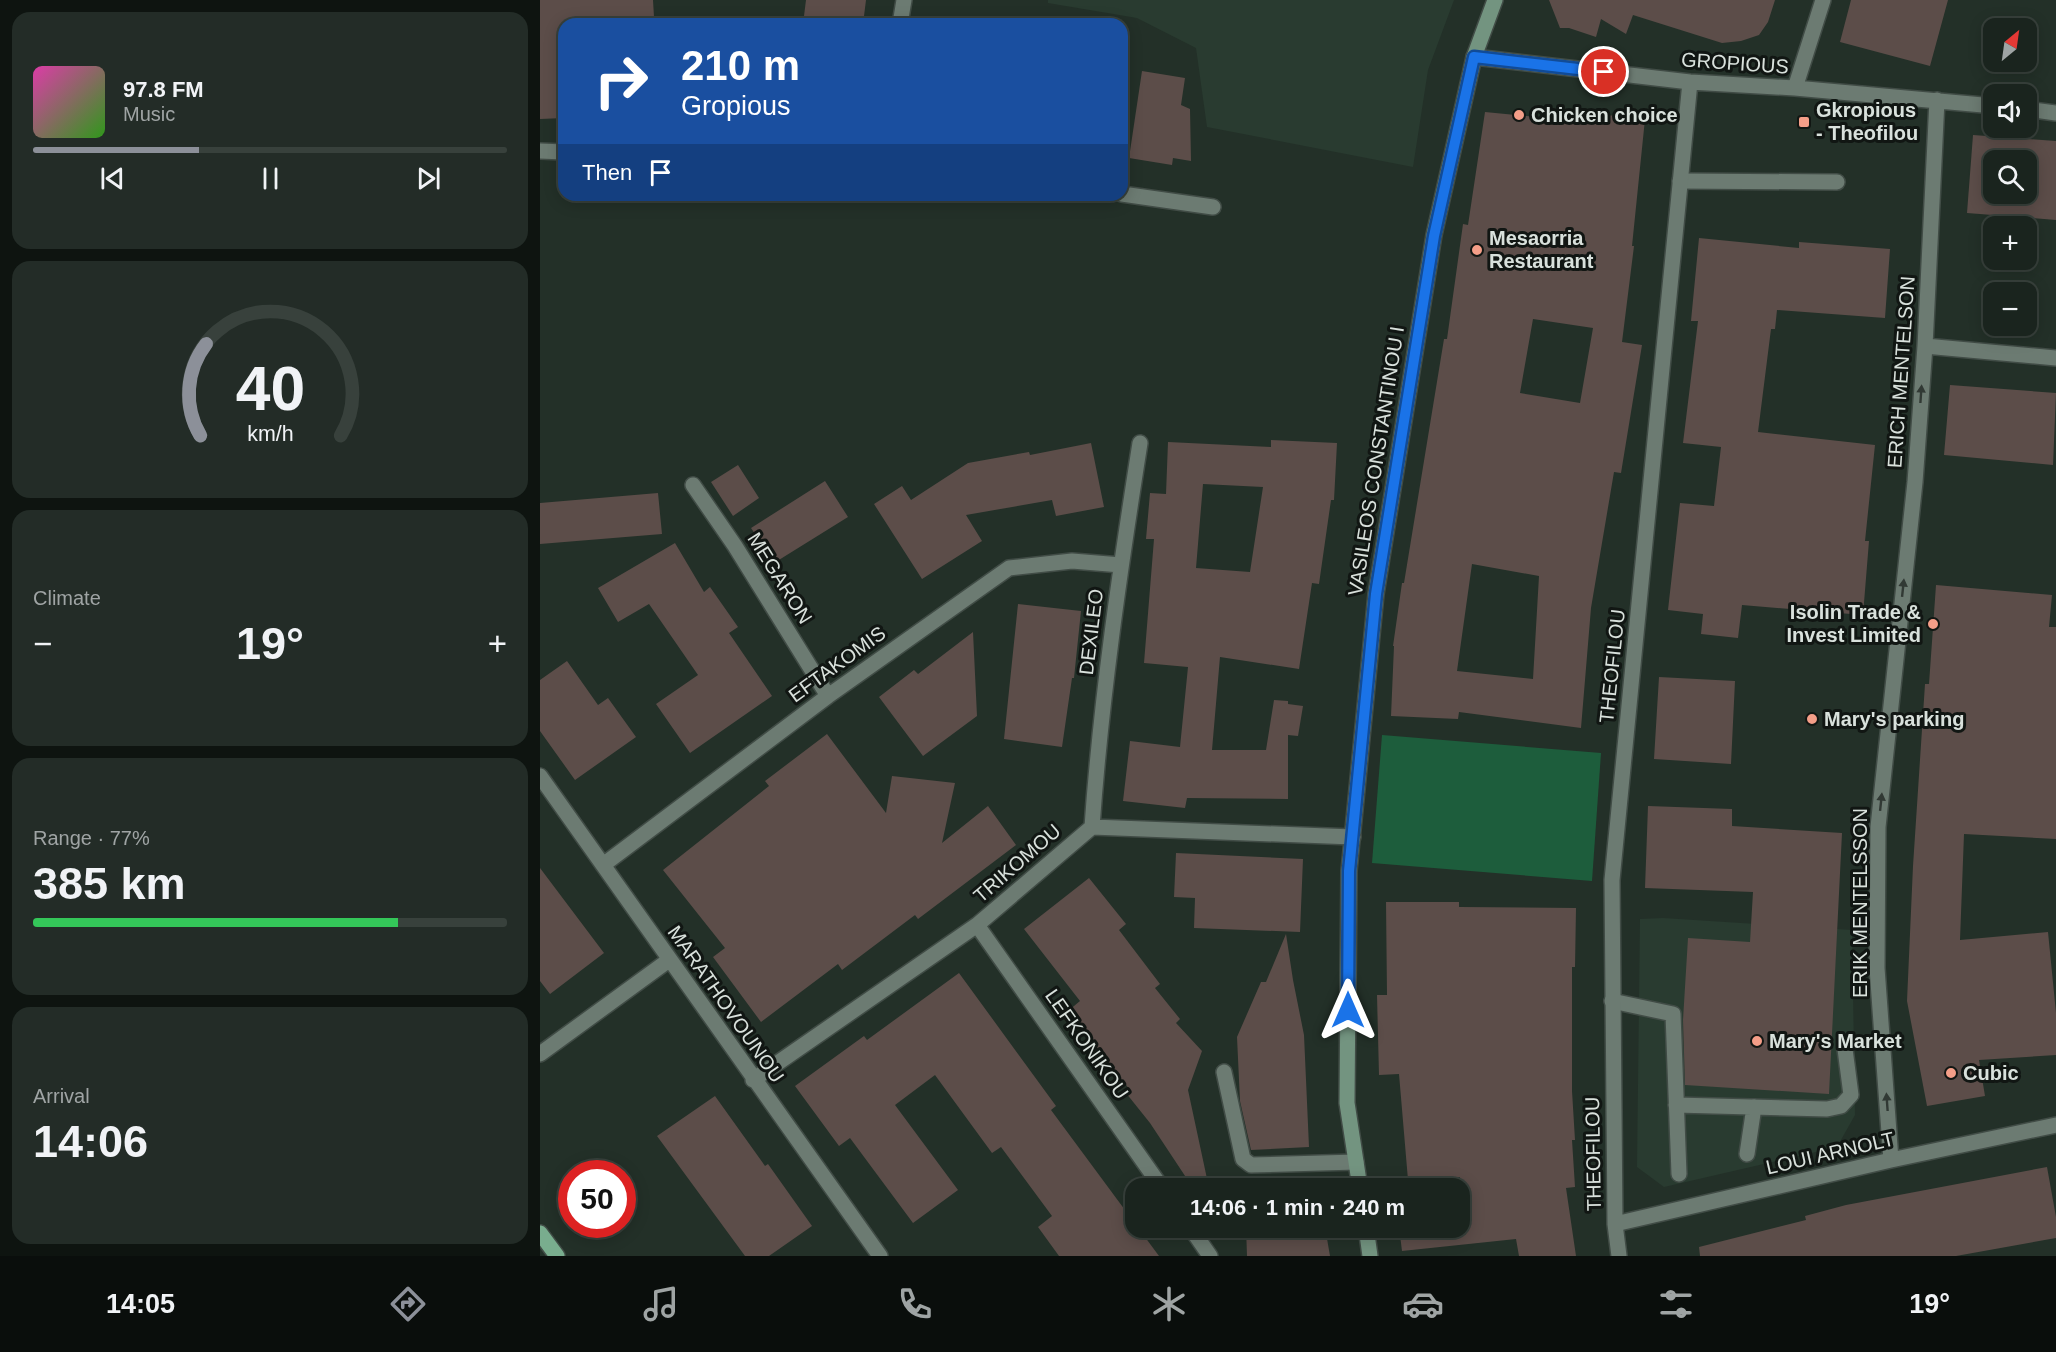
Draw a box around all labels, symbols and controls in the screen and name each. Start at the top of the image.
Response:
north arrow [1983,18,2037,72]
map controls [1983,18,2037,336]
icon: right [582,42,660,120]
text: 210 m [681,42,800,89]
pin [1578,46,1629,97]
street label: GROPIOUS [1680,48,1790,78]
icon: arrive [1587,55,1620,88]
text: 97.8 FM [123,77,204,102]
button: sound [1983,84,2037,138]
text: Gropious [681,91,791,121]
place label: Gkropious - Theofilou [1816,99,1918,144]
text: Music [123,103,175,125]
place label: Chicken choice [1531,104,1678,126]
marker: Chicken choice [1512,108,1526,122]
marker: Gkropious - Theofilou [1797,115,1811,129]
button: search [1983,150,2037,204]
icon: arrive [644,156,677,189]
text: Then [582,160,632,185]
icon: previous [96,162,129,195]
icon: pause [254,162,287,195]
icon: next [412,162,445,195]
button: + [1983,216,2037,270]
place label: Mesaorria Restaurant [1489,227,1594,272]
marker: Mesaorria Restaurant [1470,243,1484,257]
street label: ERICH MENTELSON [1883,275,1919,469]
button: − [1983,282,2037,336]
street label: VASILEOS CONSTANTINOU I [1344,325,1408,597]
text: 40 [235,354,305,423]
one-way arrow [1916,384,1926,403]
text: km/h [247,423,293,447]
street label: MEGARON [743,528,817,628]
one-way arrow [1899,578,1908,597]
text: Climate [33,587,101,609]
street label: DEXILEO [1075,588,1107,676]
place label: Isolin Trade & Invest Limited [1787,601,1921,646]
street label: THEOFILOU [1595,608,1629,724]
marker: Isolin Trade & Invest Limited [1926,617,1940,631]
text: 19° [236,618,304,669]
street label: EFTAKOMIS [784,622,890,706]
text: − [33,625,52,662]
text: + [488,625,507,662]
place label: Mary's parking [1824,708,1964,730]
marker: Mary's parking [1805,712,1819,726]
one-way arrow [1876,792,1885,811]
street label: ERIK MENTELSSON [1849,808,1871,998]
street label: TRIKOMOU [969,819,1065,907]
text: Range · 77% [33,827,150,849]
text: 385 km [33,858,186,909]
street label: MARATHOVOUNOU [664,921,788,1087]
position arrow [1316,978,1380,1042]
street label: LEFKONIKOU [1041,985,1133,1103]
place label: Mary's Market [1769,1030,1902,1052]
marker: Mary's Market [1750,1034,1764,1048]
place label: Cubic [1963,1062,2019,1084]
marker: Cubic [1944,1066,1958,1080]
text: Arrival [33,1085,90,1107]
one-way arrow [1882,1092,1891,1111]
street label: THEOFILOU [1581,1097,1605,1211]
text: 14:06 [33,1116,148,1167]
street label: LOUI ARNOLT [1764,1128,1896,1178]
speed limit sign: 50 [558,1160,636,1238]
text: 14:06 · 1 min · 240 m [1190,1195,1405,1220]
icon: directions [387,1283,429,1325]
icon: music [640,1283,682,1325]
icon: phone [894,1283,936,1325]
icon: climate [1148,1283,1190,1325]
icon: car [1402,1283,1444,1325]
icon: filters [1655,1283,1697,1325]
text: 14:05 [106,1289,175,1319]
text: 19° [1909,1289,1950,1319]

